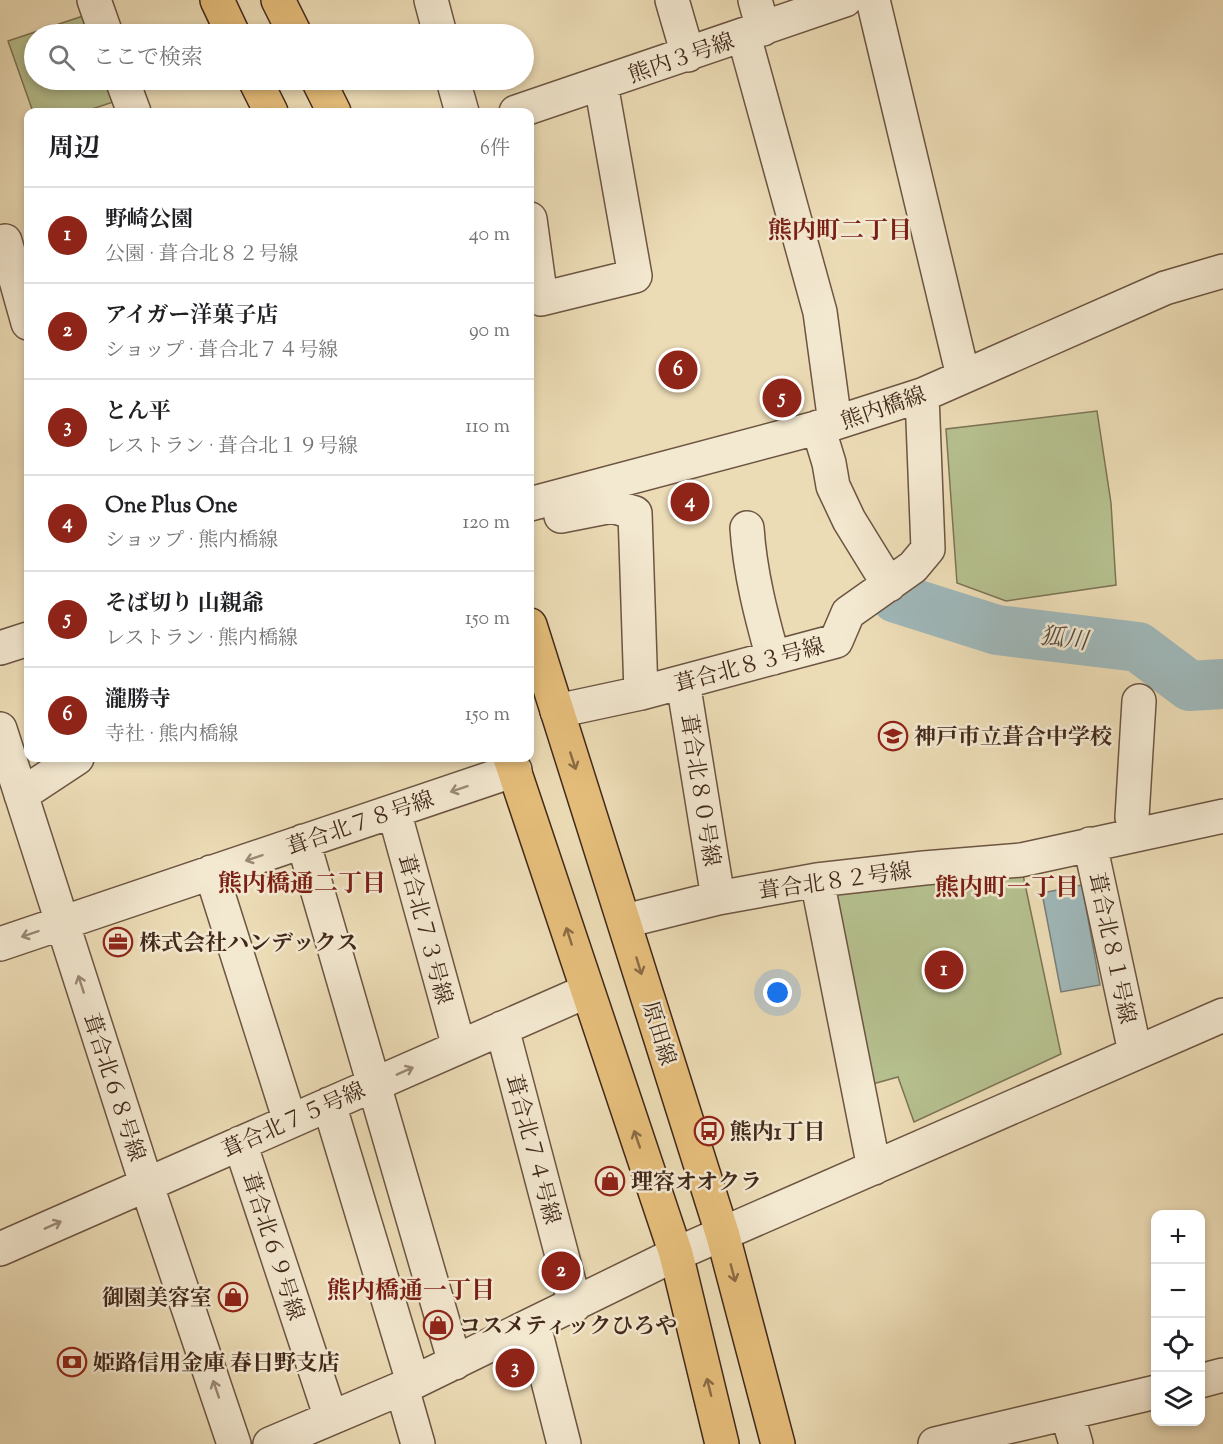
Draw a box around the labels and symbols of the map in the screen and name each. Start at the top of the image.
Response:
street label: 熊内３号線 [625,27,739,93]
district label: 熊内町二丁目 [768,215,912,249]
pin: 6 [658,348,698,392]
pin: 5 [762,376,802,420]
street label: 熊内橋線 [837,380,931,439]
pin: 4 [670,480,710,524]
water label: 狐川 [1038,620,1093,660]
street label: 葺合北８３号線 [671,632,828,702]
street label: 葺合北８０号線 [670,712,726,869]
school or university icon: 神戸市立葺合中学校 [877,720,909,752]
place label: 神戸市立葺合中学校 [914,723,1112,755]
one-way arrow [568,751,579,770]
one-way arrow [450,784,469,795]
street label: 葺合北７８号線 [283,785,439,865]
street label: 葺合北７３号線 [388,851,458,1008]
one-way arrow [246,853,264,864]
street label: 葺合北８２号線 [757,856,914,910]
district label: 熊内橋通二丁目 [218,868,386,902]
street label: 葺合北８１号線 [1078,870,1142,1027]
district label: 熊内町一丁目 [935,872,1079,906]
office icon: 株式会社ハンデックス [102,926,134,958]
one-way arrow [562,927,573,946]
one-way arrow [21,929,40,940]
place label: 株式会社ハンデックス [139,929,358,961]
pin: 1 [924,948,964,992]
one-way arrow [635,956,646,975]
one-way arrow [75,975,86,994]
your location [763,978,792,1007]
street label: 原田線 [632,998,682,1070]
street label: 葺合北６８号線 [73,1010,151,1166]
one-way arrow [395,1064,413,1076]
street label: 葺合北７４号線 [496,1071,566,1228]
street label: 葺合北７５号線 [217,1076,371,1168]
bus stop icon: 熊内1丁目 [693,1115,725,1147]
place label: 熊内1丁目 [730,1118,825,1150]
one-way arrow [631,1131,642,1149]
shop icon: 理容オオクラ [594,1165,626,1197]
place label: 理容オオクラ [631,1168,762,1200]
street label: 葺合北６９号線 [232,1169,310,1325]
one-way arrow [44,1219,62,1231]
pin: 2 [542,1248,580,1294]
one-way arrow [728,1263,739,1282]
district label: 熊内橋通一丁目 [327,1275,495,1309]
shop icon: 御園美容室 [217,1281,249,1313]
place label: 御園美容室 [102,1284,212,1316]
shop icon: コスメティックひろや [422,1309,454,1341]
place label: コスメティックひろや [459,1312,677,1344]
bank icon: 姫路信用金庫 春日野支店 [56,1346,88,1378]
pin: 3 [496,1346,534,1390]
place label: 姫路信用金庫 春日野支店 [93,1349,340,1381]
one-way arrow [702,1378,714,1397]
one-way arrow [209,1380,220,1399]

